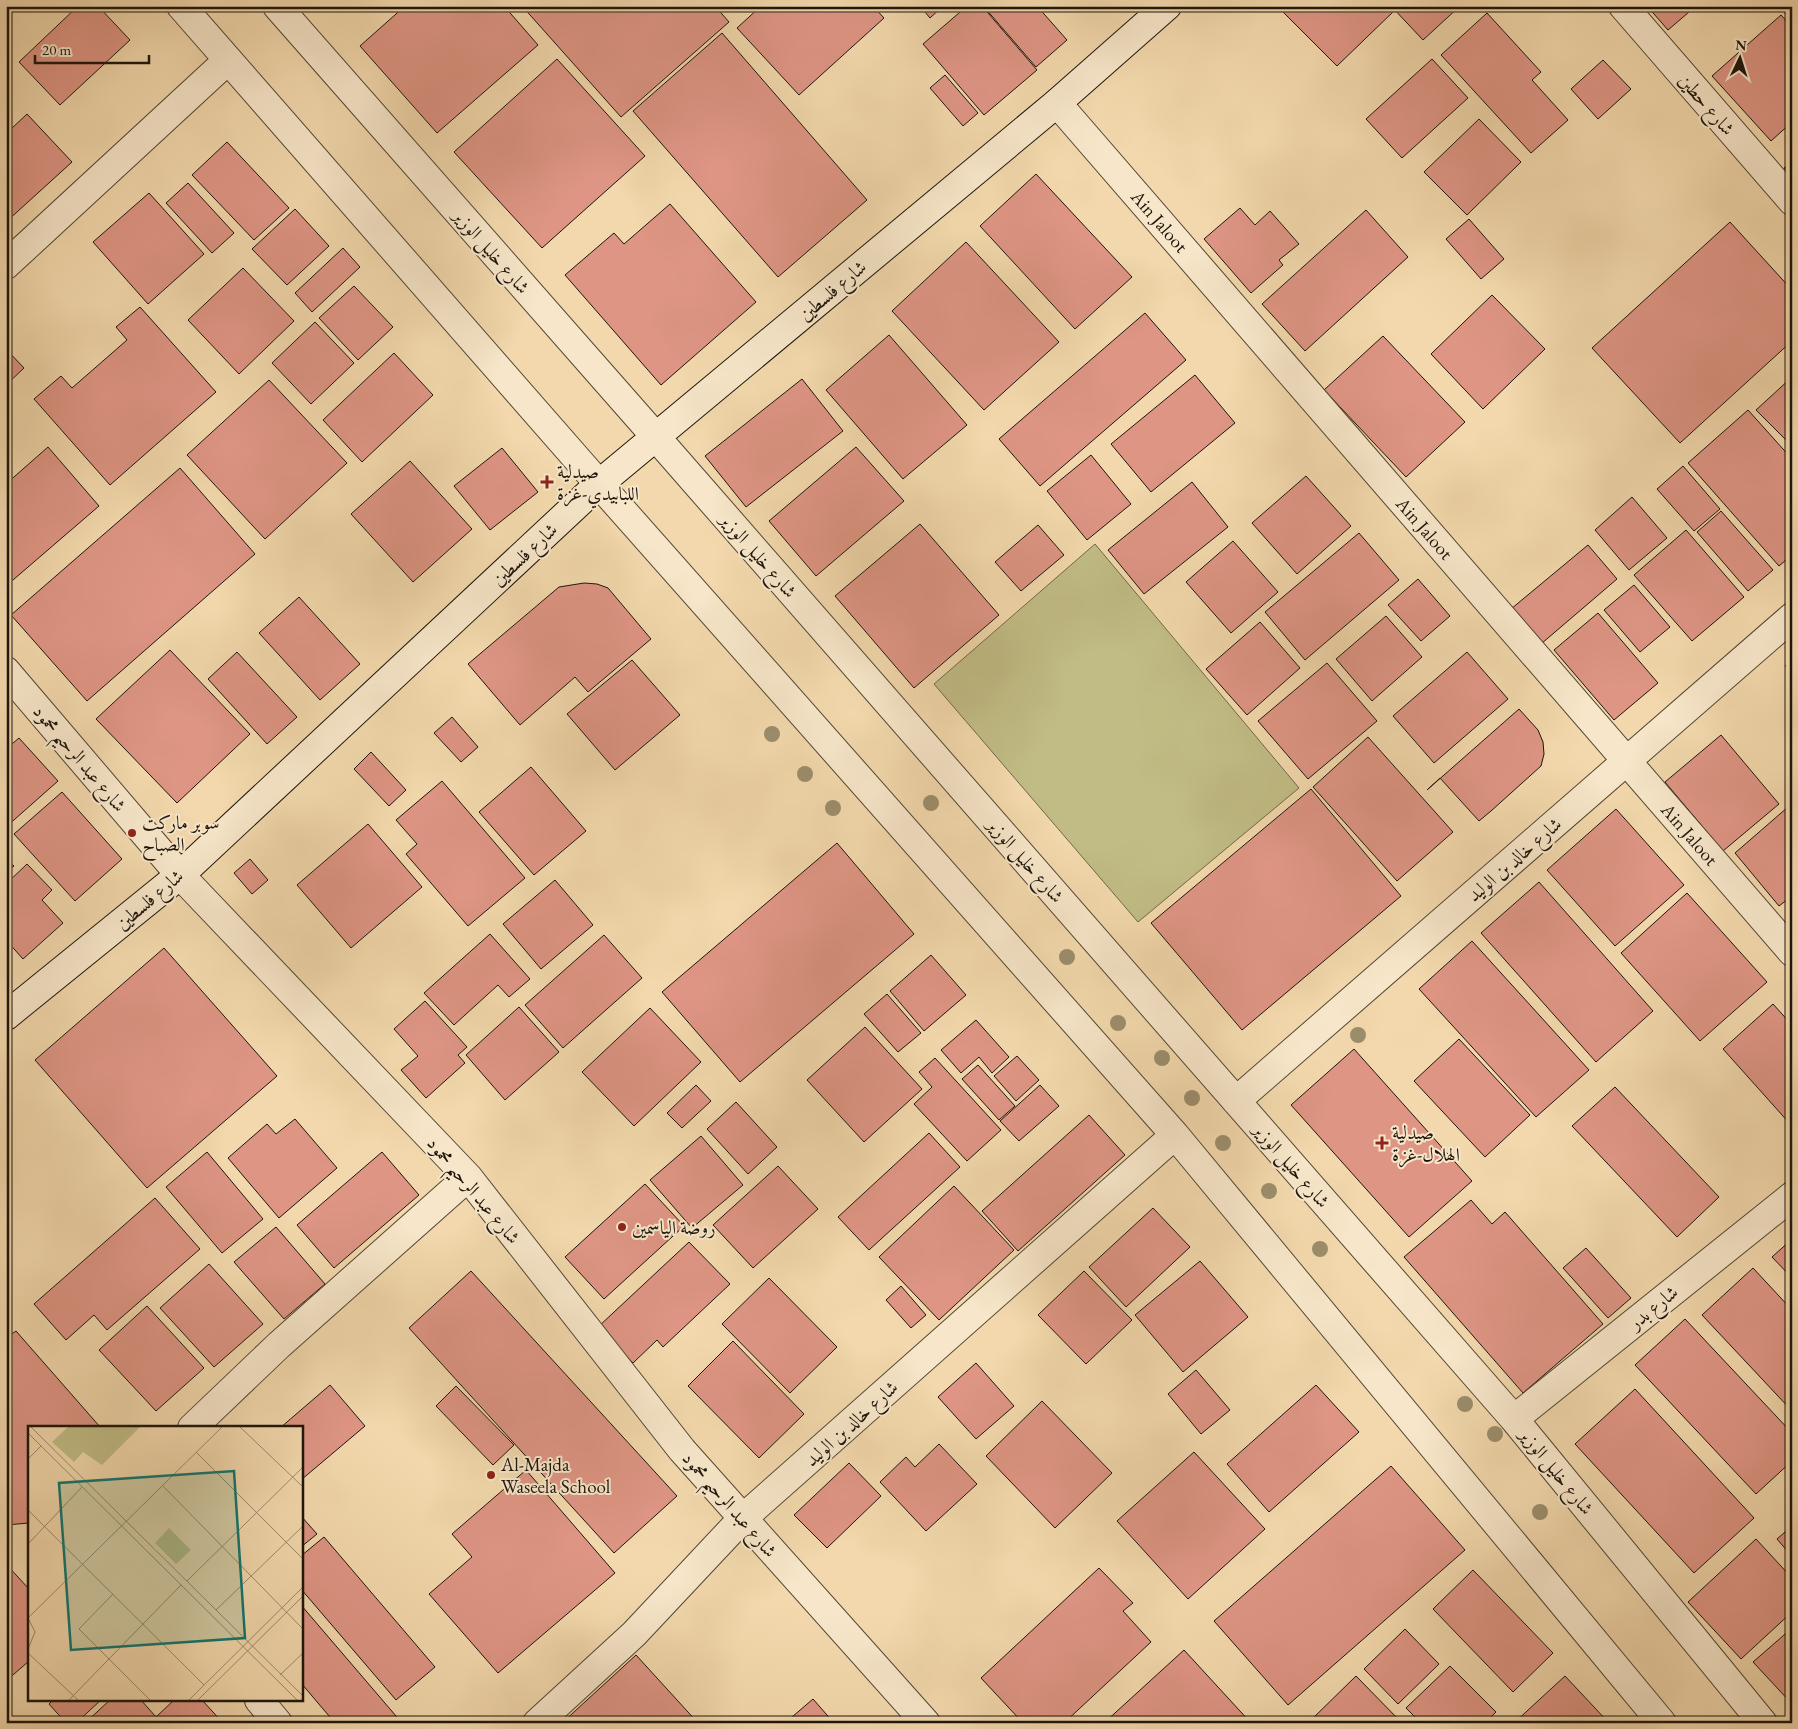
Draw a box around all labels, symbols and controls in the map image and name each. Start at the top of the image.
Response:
scale bar [35,32,149,64]
north arrow [1716,32,1766,82]
text: N [1735,36,1748,54]
text: 20 m [42,40,71,59]
street label: شارع حطين [1671,68,1740,142]
street label: Ain Jaloot [1125,184,1194,258]
street label: شارع خليل الوزير [444,202,535,301]
street label: شارع فلسطين [793,255,874,329]
place label: صيدلية اللبابيدي-غزة [557,459,639,509]
marker: صيدلية اللبابيدي-غزة [541,476,553,488]
street label: Ain Jaloot [1390,491,1459,565]
street label: شارع خليل الوزير [711,506,802,605]
street label: شارع فلسطين [486,517,565,594]
street label: شارع عبد الرحيم محمود [22,699,132,822]
street label: Ain Jaloot [1655,797,1724,871]
place label: سوبر ماركت الصباح [142,810,220,862]
street label: شارع خليل الوزير [978,811,1069,910]
street label: شارع خالد بن الوليد [1462,811,1569,910]
marker: سوبر ماركت الصباح [126,827,138,839]
street label: شارع فلسطين [110,864,191,938]
street label: شارع خليل الوزير [1244,1116,1335,1215]
place label: صيدلية الهلال-غزة [1392,1120,1460,1168]
street label: شارع عبد الرحيم محمود [416,1131,526,1254]
marker: صيدلية الهلال-غزة [1376,1137,1388,1149]
place label: روضة الياسمين [632,1215,716,1240]
marker: روضة الياسمين [616,1221,628,1233]
street label: شارع بدر [1622,1280,1685,1339]
street label: شارع خالد بن الوليد [799,1375,905,1474]
street label: شارع خليل الوزير [1510,1421,1599,1522]
inset map [28,1426,302,1702]
street label: شارع عبد الرحيم محمود [671,1446,783,1567]
place label: Al-Majda Waseela School [500,1452,611,1499]
marker: Al-Majda Waseela School [485,1469,497,1481]

